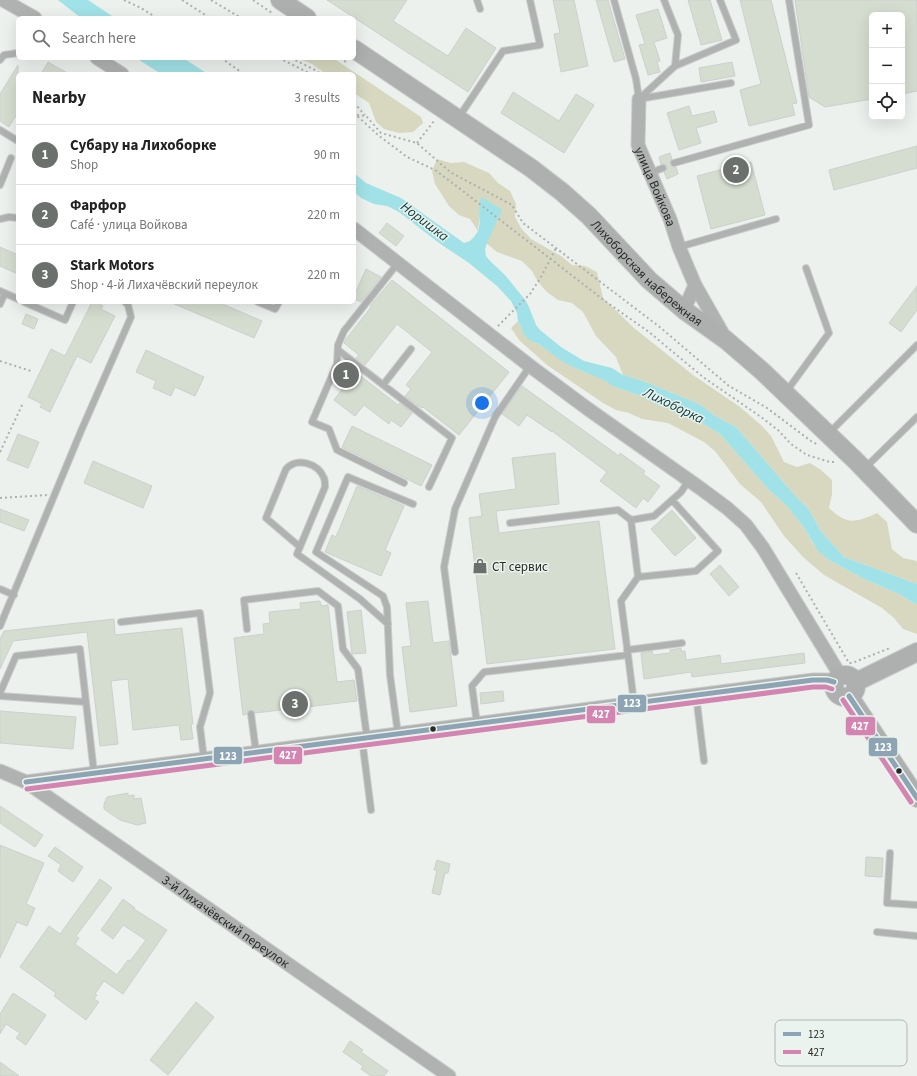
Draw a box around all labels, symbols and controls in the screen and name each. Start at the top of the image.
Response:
map controls [869,12,905,120]
button: + [869,12,905,48]
search box [16,16,356,60]
icon: search [30,27,52,49]
text: Search here [62,28,136,49]
button: − [869,48,905,84]
button: locate [869,84,905,120]
text: Nearby [32,86,86,110]
text: 3 results [295,89,340,107]
text: Субару на Лихоборке [70,135,217,156]
street label: улица Войкова [630,144,680,229]
text: 1 [42,146,48,164]
text: 90 m [314,146,340,164]
pin: 2 [723,155,749,185]
text: Shop [70,156,98,174]
text: Фарфор [70,195,126,216]
water label: Норишка [396,197,453,247]
text: 2 [42,206,48,224]
text: 220 m [307,206,340,224]
text: Café · улица Войкова [70,216,188,234]
street label: Лихоборская набережная [587,216,706,331]
text: Stark Motors [70,255,154,276]
text: 3 [42,266,48,284]
text: 220 m [307,266,340,284]
text: Shop · 4-й Лихачёвский переулок [70,276,258,294]
pin: 1 [333,360,359,390]
water label: Лихоборка [639,382,708,429]
your location [472,393,492,413]
shop icon: СТ сервис [471,557,489,575]
place label: СТ сервис [492,558,548,576]
pin: 3 [282,689,308,719]
line badge: 123 [617,694,647,713]
text: 123 [623,696,641,711]
line badge: 427 [586,705,616,724]
text: 427 [592,707,610,722]
line badge: 427 [845,716,876,736]
text: 427 [851,719,869,734]
unlabelled marker [428,724,438,734]
line badge: 123 [868,737,898,757]
text: 123 [874,740,892,755]
line badge: 123 [213,746,243,765]
line badge: 427 [273,746,303,765]
text: 427 [279,748,297,763]
text: 123 [219,749,237,764]
unlabelled marker [894,766,904,776]
street label: 3-й Лихачёвский переулок [158,871,293,973]
legend [775,1020,907,1066]
text: 123 [808,1027,824,1042]
text: 427 [808,1045,824,1060]

